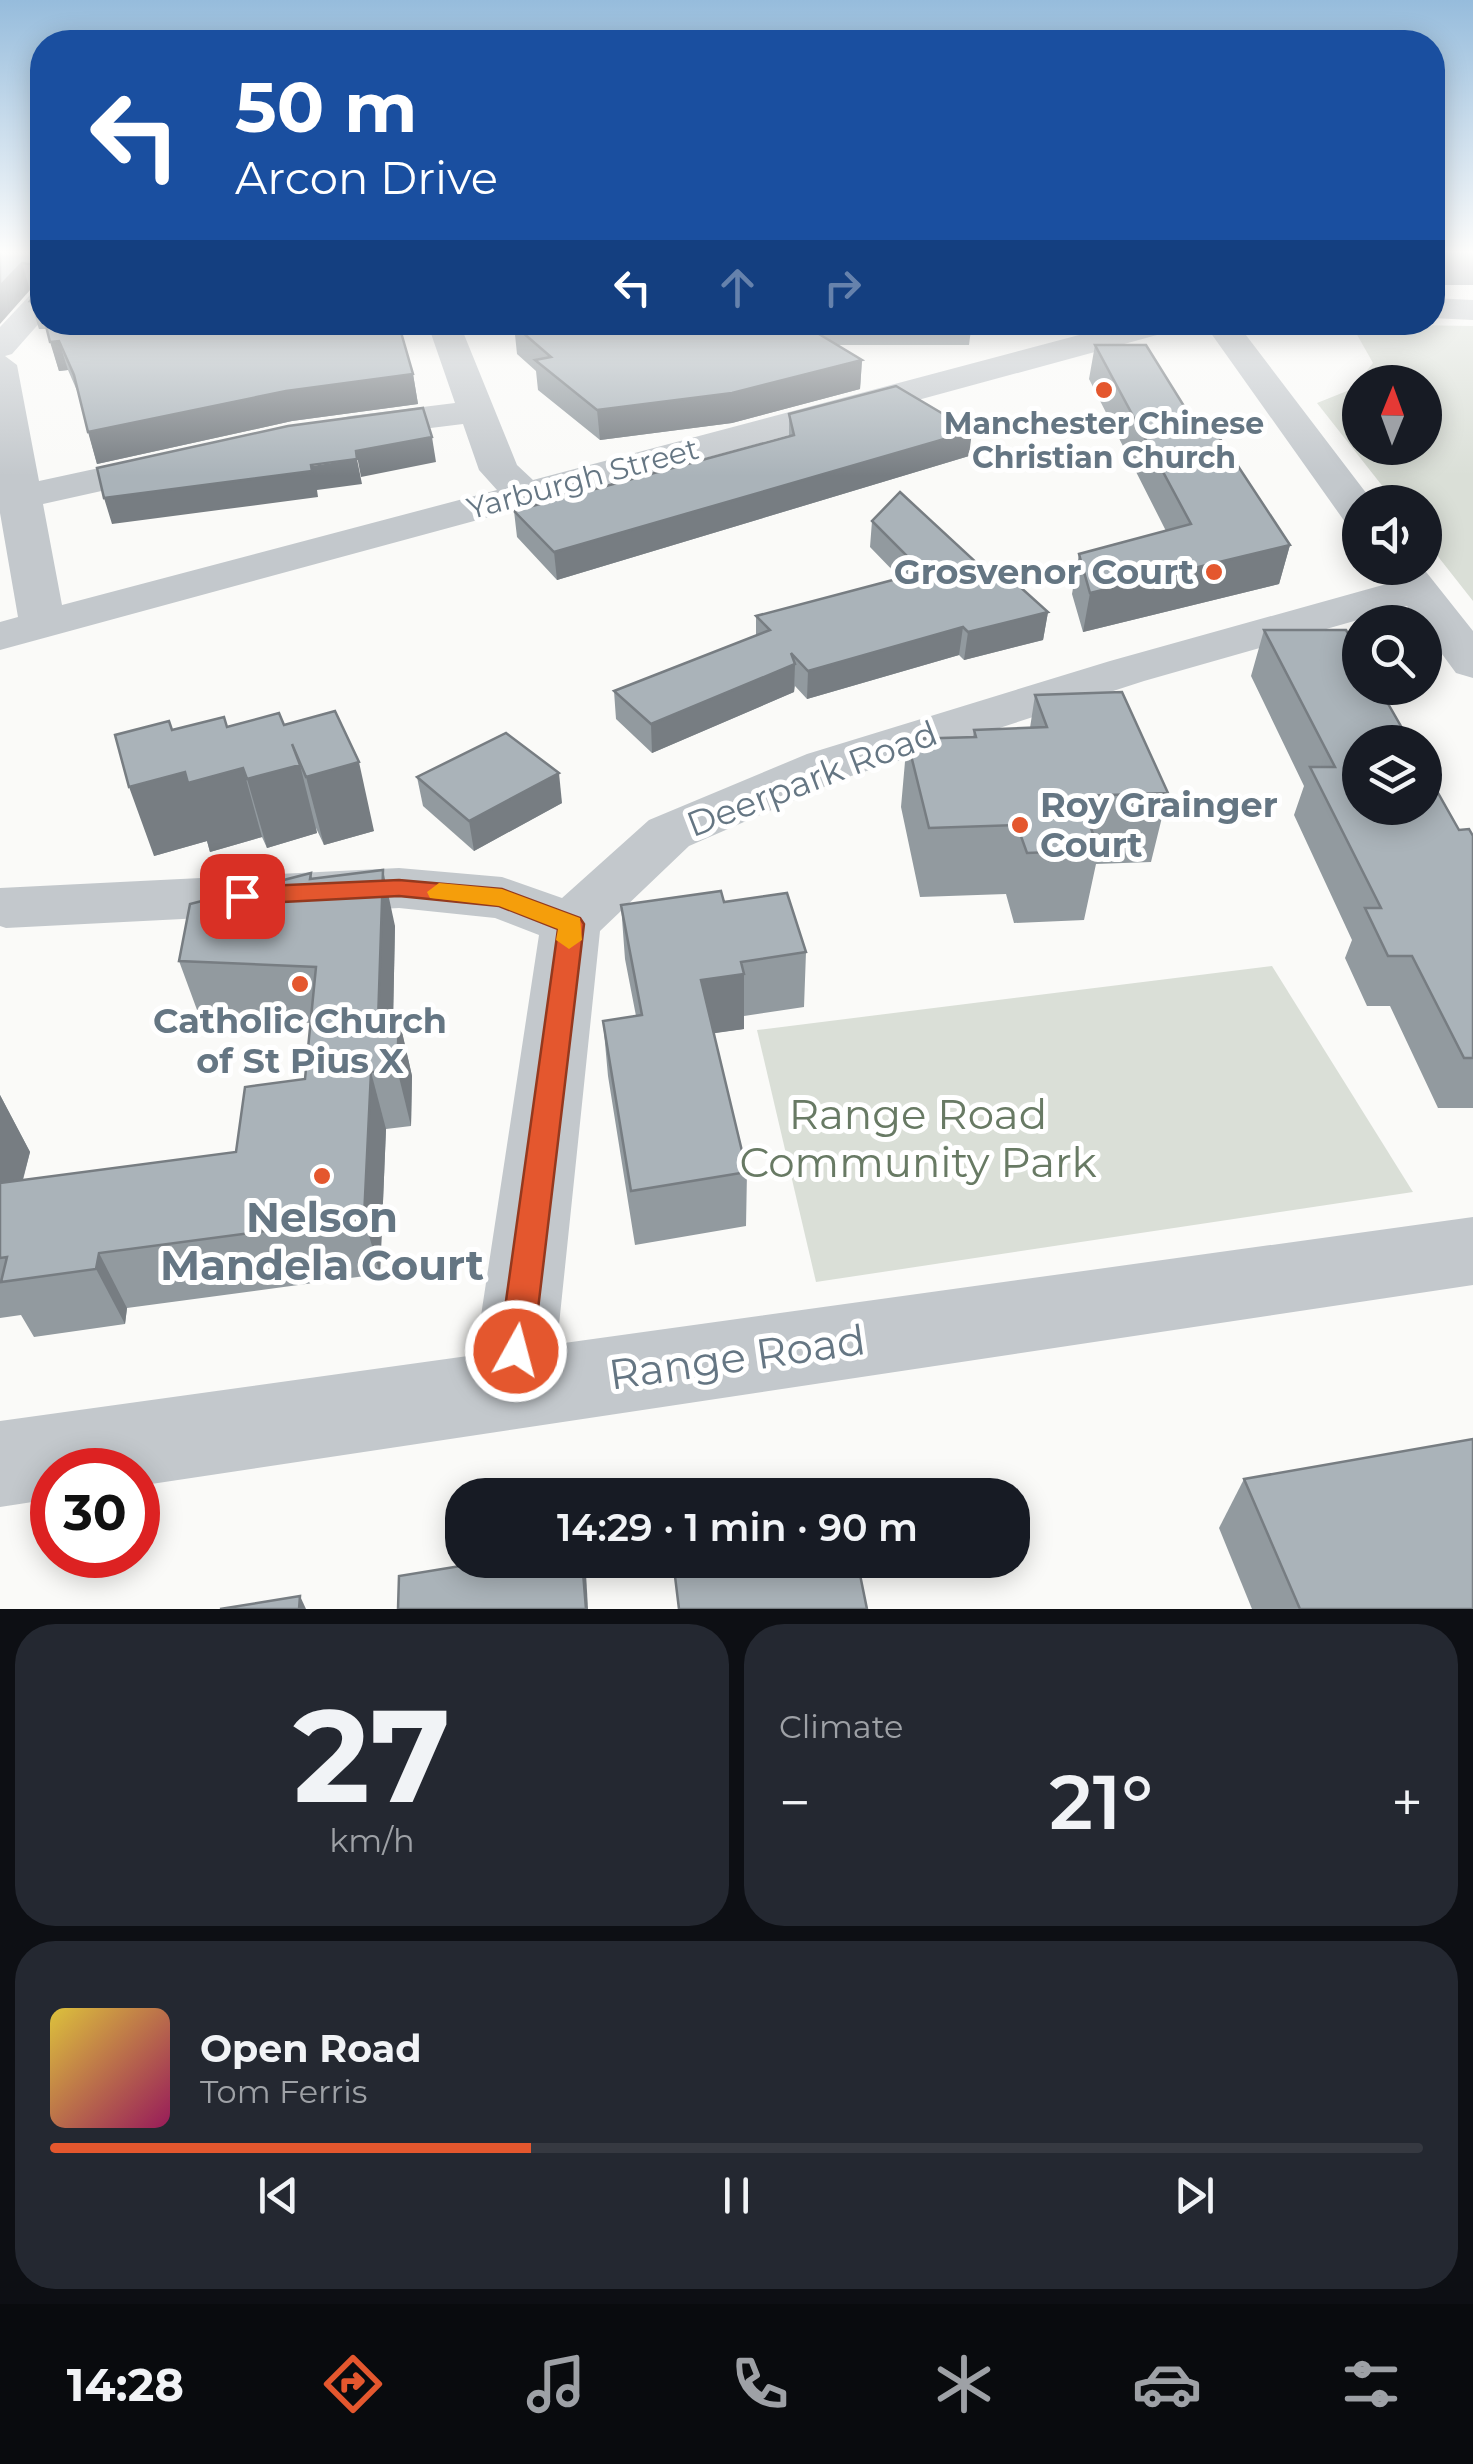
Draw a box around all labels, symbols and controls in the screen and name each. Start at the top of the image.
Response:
text: 50 m [235,64,417,150]
icon: left [70,70,200,200]
text: Arcon Drive [235,150,498,205]
icon: left [605,260,660,315]
icon: ahead [710,260,765,315]
icon: right [815,260,870,315]
north arrow [1342,365,1442,465]
map controls [1342,365,1442,825]
marker: Manchester Chinese Christian Church [1093,379,1115,401]
place label: Manchester Chinese Christian Church [944,405,1264,476]
street label: Yarburgh Street [463,430,703,527]
button: sound [1342,485,1442,585]
place label: Grosvenor Court [894,550,1194,593]
marker: Grosvenor Court [1203,561,1225,583]
button: search [1342,605,1442,705]
street label: Deerpark Road [681,711,943,846]
button: layers [1342,725,1442,825]
place label: Roy Grainger Court [1040,783,1278,866]
marker: Roy Grainger Court [1009,814,1031,836]
pin [200,854,285,939]
icon: arrive [215,869,270,924]
marker: Catholic Church of St Pius X [289,973,311,995]
place label: Catholic Church of St Pius X [153,999,447,1082]
park label: Range Road Community Park [739,1088,1097,1188]
marker: Nelson Mandela Court [311,1165,333,1187]
place label: Nelson Mandela Court [160,1191,484,1291]
position arrow [464,1299,568,1403]
street label: Range Road [605,1313,869,1401]
speed limit sign: 30 [30,1448,160,1578]
text: 14:29 · 1 min · 90 m [557,1504,918,1551]
text: 27 [293,1676,451,1835]
text: Climate [779,1707,903,1746]
text: 21° [1049,1756,1153,1848]
text: − [779,1769,811,1836]
text: + [1391,1769,1423,1836]
text: km/h [329,1821,415,1860]
text: Open Road [200,2025,422,2072]
text: Tom Ferris [200,2072,367,2111]
icon: previous [251,2168,306,2223]
icon: pause [709,2168,764,2223]
icon: next [1167,2168,1222,2223]
icon: directions [318,2349,388,2419]
icon: music [521,2349,591,2419]
icon: phone [725,2349,795,2419]
icon: climate [929,2349,999,2419]
icon: car [1132,2349,1202,2419]
icon: filters [1336,2349,1406,2419]
text: 14:28 [67,2357,184,2412]

